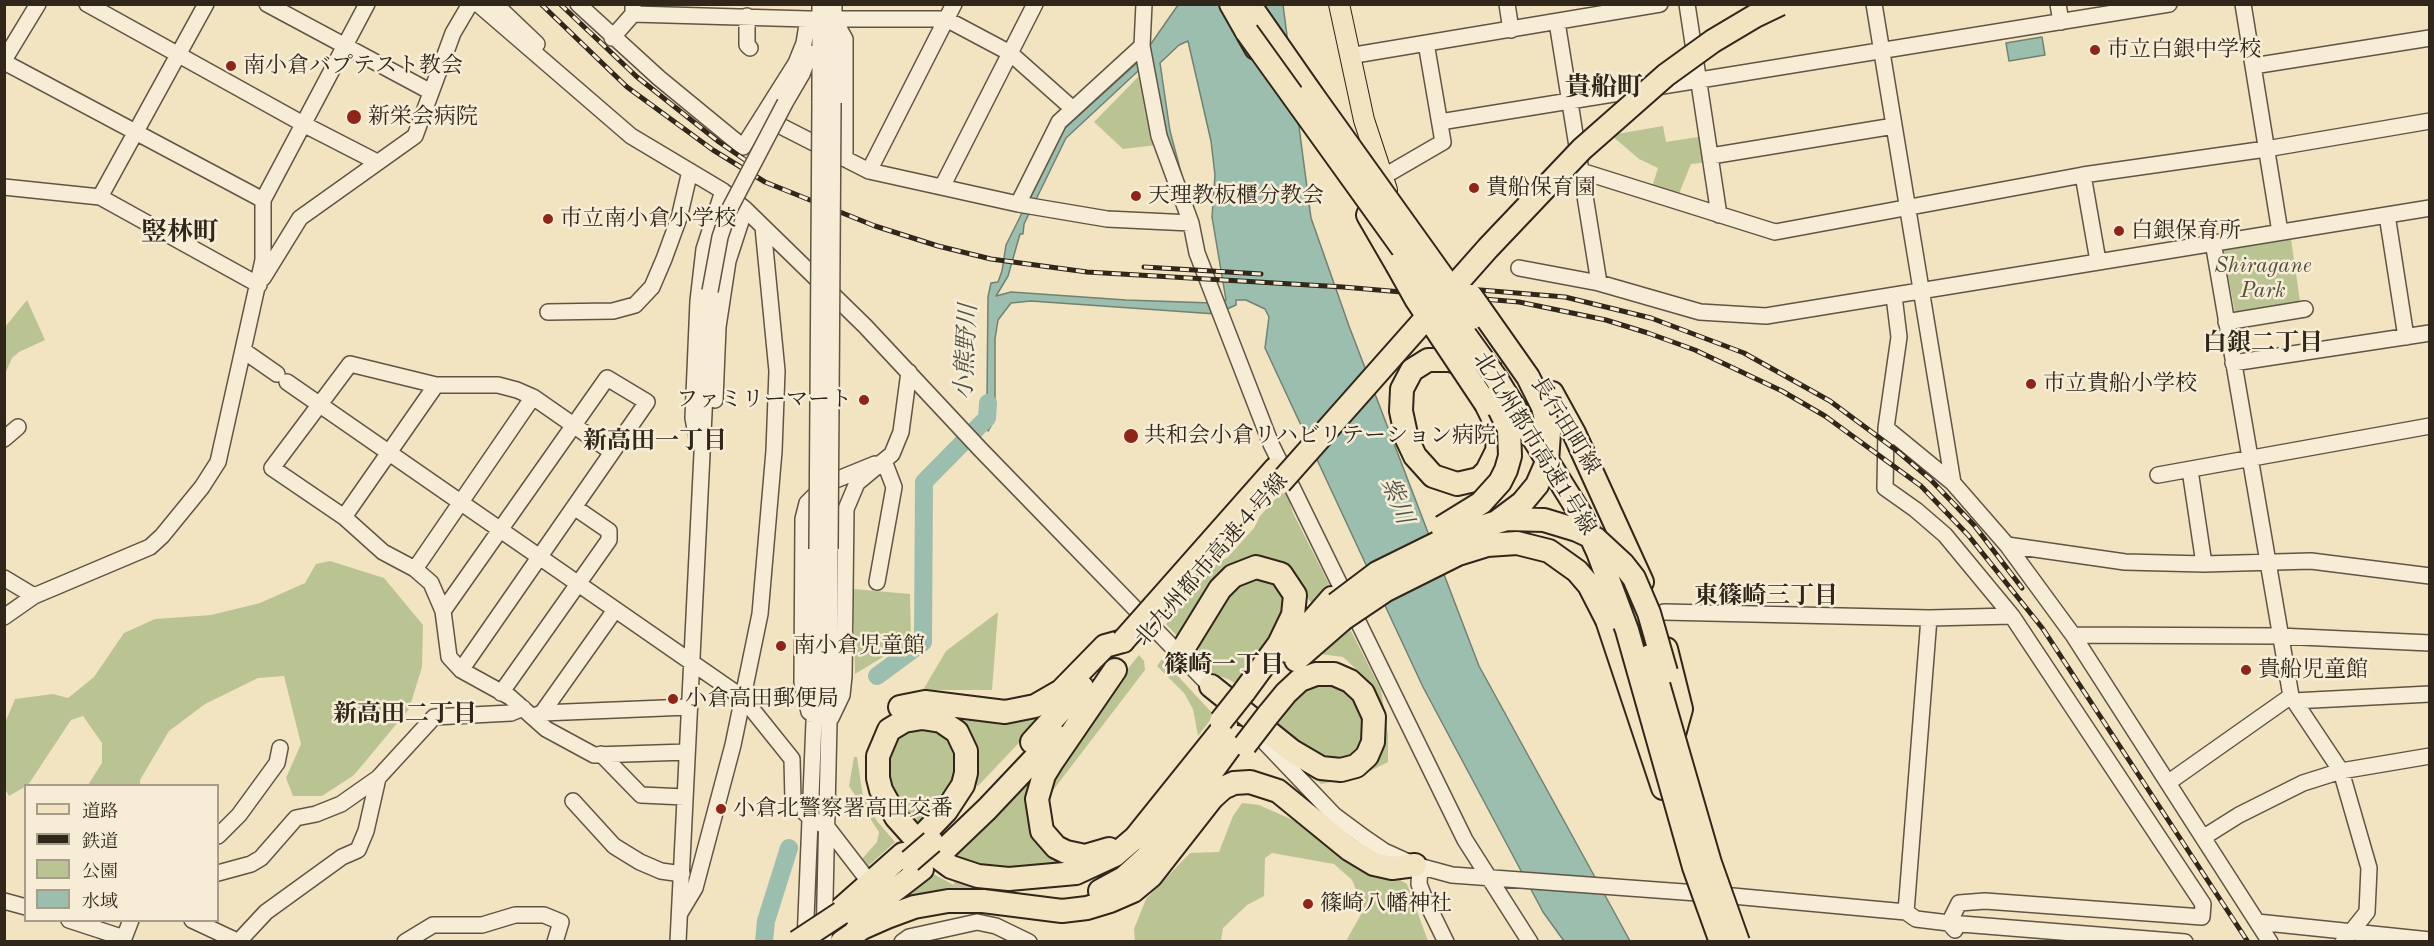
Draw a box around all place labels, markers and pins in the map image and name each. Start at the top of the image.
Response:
place label: 市立白銀中学校 [2107,37,2261,63]
marker: 市立白銀中学校 [2088,43,2102,57]
place label: 南小倉バプテスト教会 [243,53,463,79]
marker: 南小倉バプテスト教会 [224,59,238,73]
place label: 新栄会病院 [368,104,478,130]
marker: 新栄会病院 [345,108,363,126]
place label: 貴船保育園 [1486,175,1596,201]
marker: 貴船保育園 [1467,181,1481,195]
place label: 天理教板櫃分教会 [1148,183,1324,209]
marker: 天理教板櫃分教会 [1129,189,1143,203]
place label: 市立南小倉小学校 [560,206,736,232]
marker: 市立南小倉小学校 [541,212,555,226]
place label: 白銀保育所 [2131,218,2241,244]
marker: 白銀保育所 [2112,224,2126,238]
place label: 市立貴船小学校 [2043,371,2197,397]
marker: 市立貴船小学校 [2024,377,2038,391]
place label: ファミリーマート [676,387,852,413]
marker: ファミリーマート [857,393,871,407]
place label: 共和会小倉リハビリテーション病院 [1144,423,1496,449]
marker: 共和会小倉リハビリテーション病院 [1122,427,1140,445]
place label: 南小倉児童館 [793,633,925,659]
marker: 南小倉児童館 [774,639,788,653]
place label: 貴船児童館 [2258,657,2368,683]
marker: 貴船児童館 [2239,663,2253,677]
place label: 小倉高田郵便局 [685,686,839,712]
marker: 小倉高田郵便局 [666,692,680,706]
place label: 小倉北警察署高田交番 [733,796,953,822]
marker: 小倉北警察署高田交番 [714,802,728,816]
place label: 篠崎八幡神社 [1320,891,1452,917]
marker: 篠崎八幡神社 [1301,897,1315,911]

